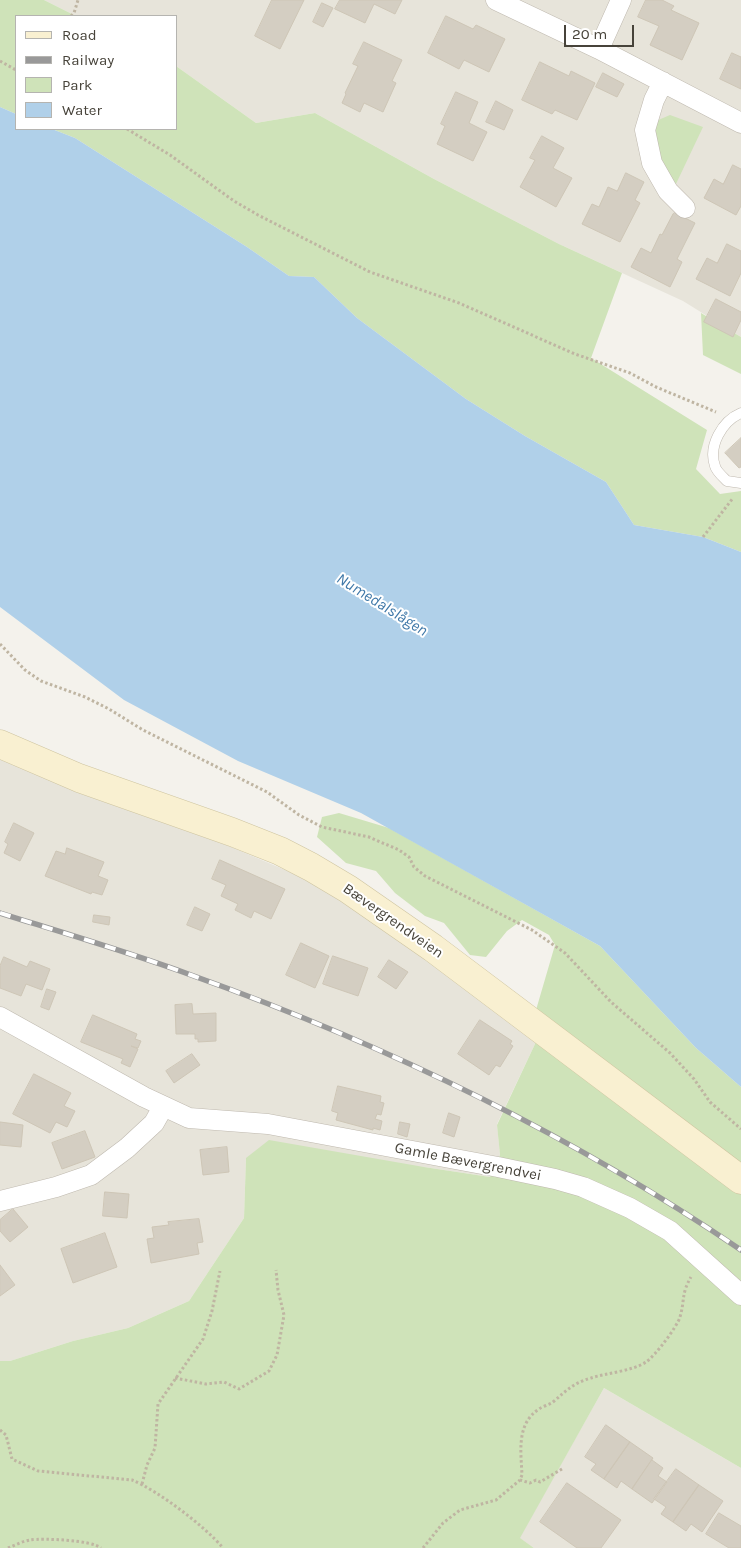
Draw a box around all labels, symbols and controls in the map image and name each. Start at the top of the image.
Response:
legend [15,15,178,130]
scale bar [566,15,636,47]
text: 20 m [572,25,607,43]
text: Road [62,26,97,44]
text: Railway [62,51,114,69]
text: Park [62,76,92,94]
text: Water [62,101,102,119]
water label: Numedalslågen [333,569,431,641]
street label: Bævergrendveien [339,880,447,962]
street label: Gamle Bævergrendvei [393,1139,543,1185]

